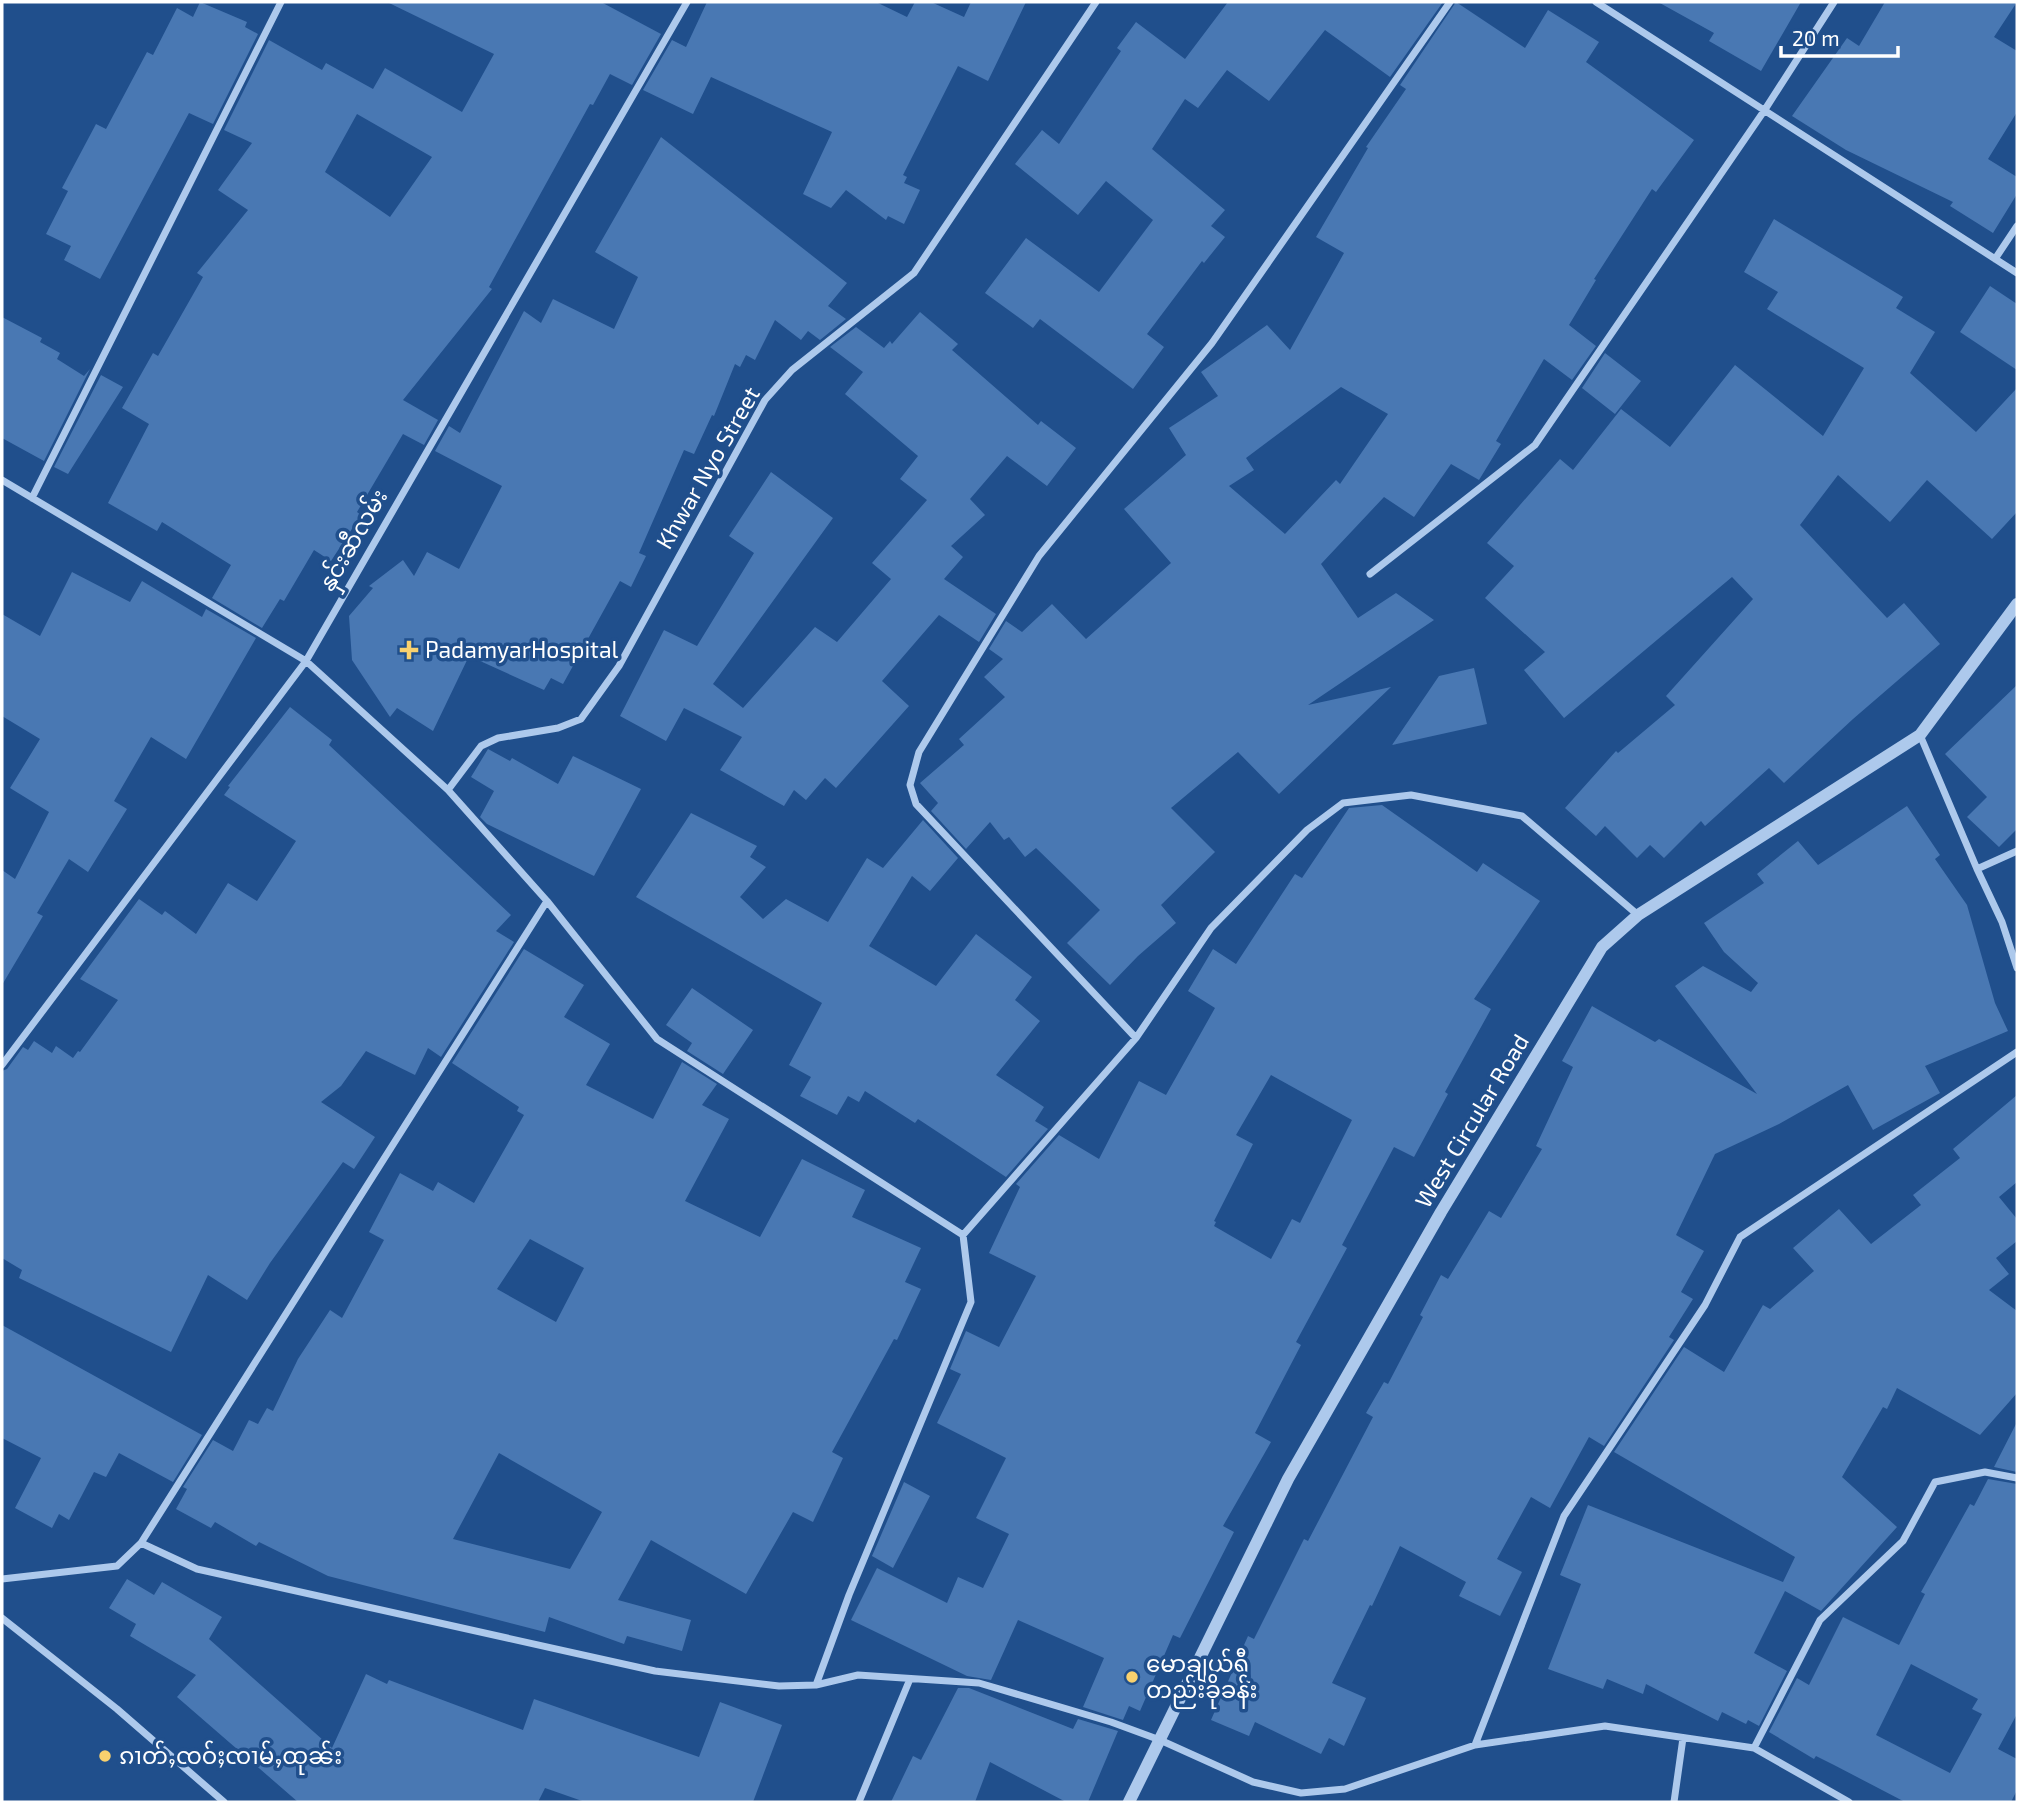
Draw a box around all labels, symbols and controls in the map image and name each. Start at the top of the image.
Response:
scale bar [1781,14,1898,58]
text: 20 m [1792,25,1840,50]
street label: Khwar Nyo Street [649,381,765,554]
street label: နှင်းဆီလမ်း [311,483,398,598]
place label: PadamyarHospital [425,635,619,663]
marker: PadamyarHospital [399,640,419,660]
street label: West Circular Road [1408,1029,1534,1212]
place label: မောချယ်ရီ တည်းခိုခန်း [1146,1648,1257,1709]
marker: မောချယ်ရီ တည်းခိုခန်း [1124,1669,1140,1685]
place label: ၵၢတ်ႇၸဝ်ႈၸၢမ်ႇထုၼ်း [119,1740,342,1775]
marker: ၵၢတ်ႇၸဝ်ႈၸၢမ်ႇထုၼ်း [97,1748,113,1764]

